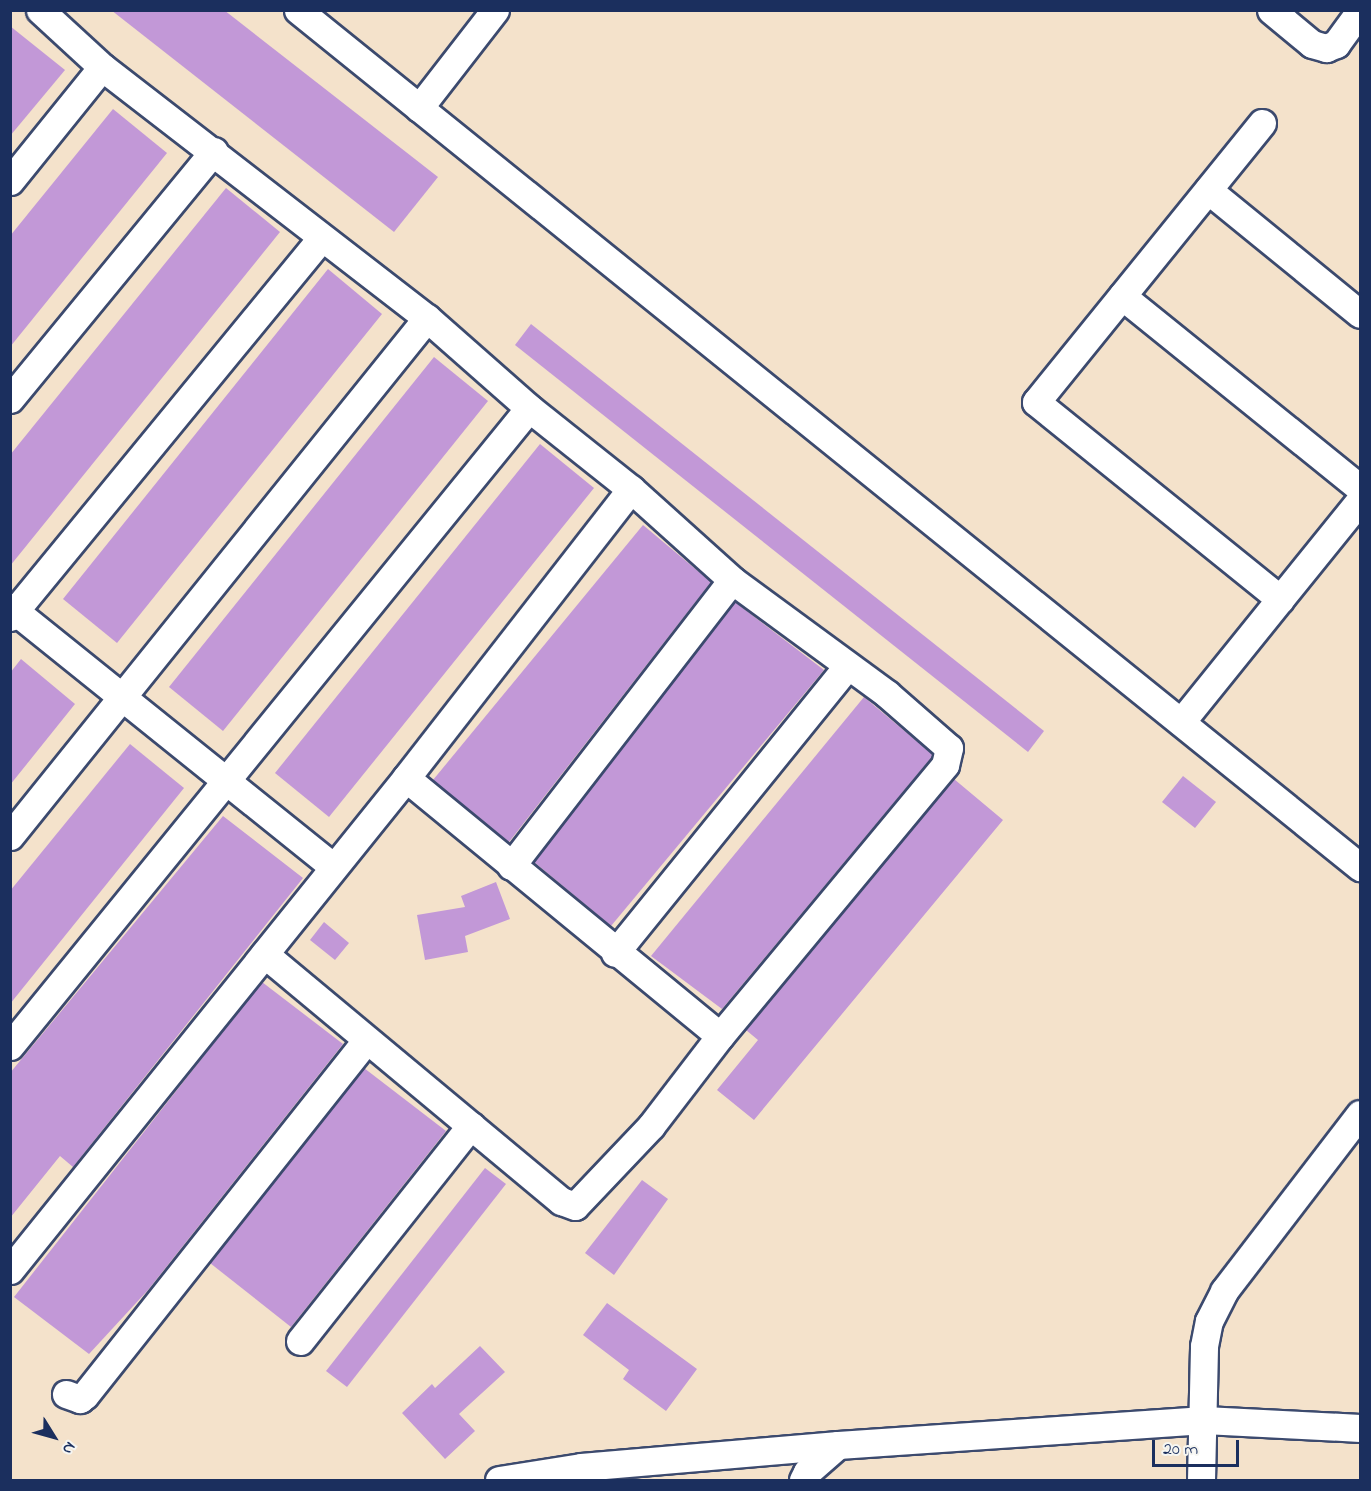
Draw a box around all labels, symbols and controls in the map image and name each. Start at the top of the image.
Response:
north arrow [24,1407,84,1467]
scale bar [1155,1428,1242,1466]
text: N [56,1436,81,1459]
text: 20 m [1163,1437,1198,1463]

